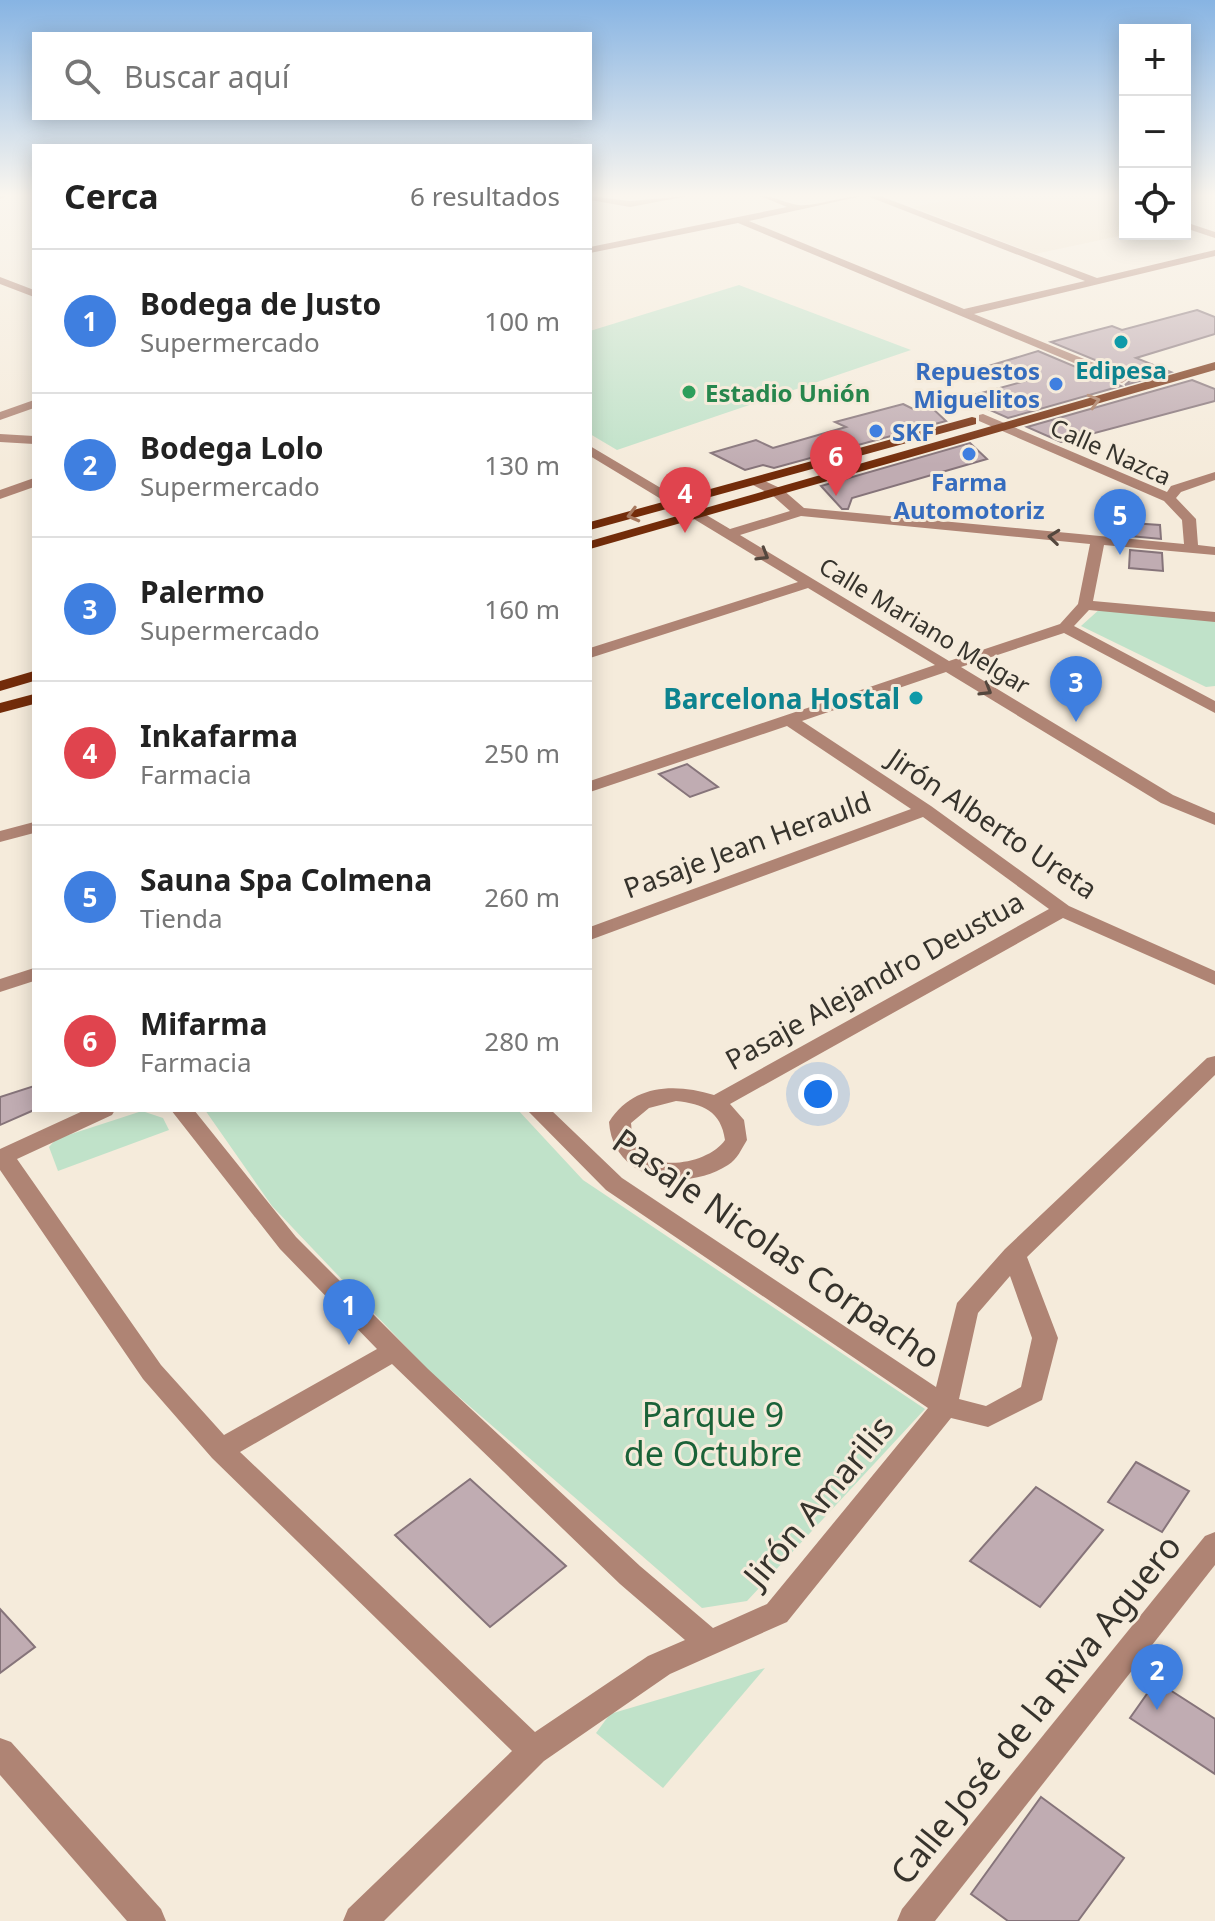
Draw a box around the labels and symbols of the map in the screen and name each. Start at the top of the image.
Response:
marker: Edipesa [1112,333,1130,351]
place label: Edipesa [1075,353,1167,386]
place label: Repuestos Miguelitos [913,354,1040,415]
marker: Repuestos Miguelitos [1047,375,1065,393]
place label: Estadio Unión [705,376,870,409]
marker: Estadio Unión [680,383,698,401]
one-way arrow [1087,394,1101,410]
street label: Calle Nazca [1045,410,1177,492]
place label: SKF [892,415,934,448]
marker: SKF [867,422,885,440]
pin: 6 [810,430,862,496]
marker: Farma Automotoriz [960,445,978,463]
place label: Farma Automotoriz [893,465,1045,526]
pin: 4 [659,467,711,533]
pin: 5 [1094,489,1146,555]
one-way arrow [627,505,641,522]
one-way arrow [1047,528,1060,545]
one-way arrow [754,545,769,561]
street label: Calle Mariano Melgar [813,549,1037,701]
pin: 3 [1050,656,1102,722]
place label: Barcelona Hostal [663,679,900,717]
one-way arrow [977,680,992,695]
marker: Barcelona Hostal [907,689,925,707]
street label: Jirón Alberto Ureta [879,737,1105,907]
street label: Pasaje Jean Herauld [618,782,876,906]
street label: Pasaje Alejandro Deustua [718,882,1030,1078]
your location [798,1074,838,1114]
street label: Pasaje Nicolas Corpacho [604,1117,950,1379]
pin: 1 [323,1279,375,1345]
park label: Parque 9 de Octubre [624,1391,802,1476]
street label: Jirón Amarilis [731,1405,903,1599]
street label: Calle José de la Riva Aguero [879,1524,1191,1894]
pin: 2 [1131,1644,1183,1710]

